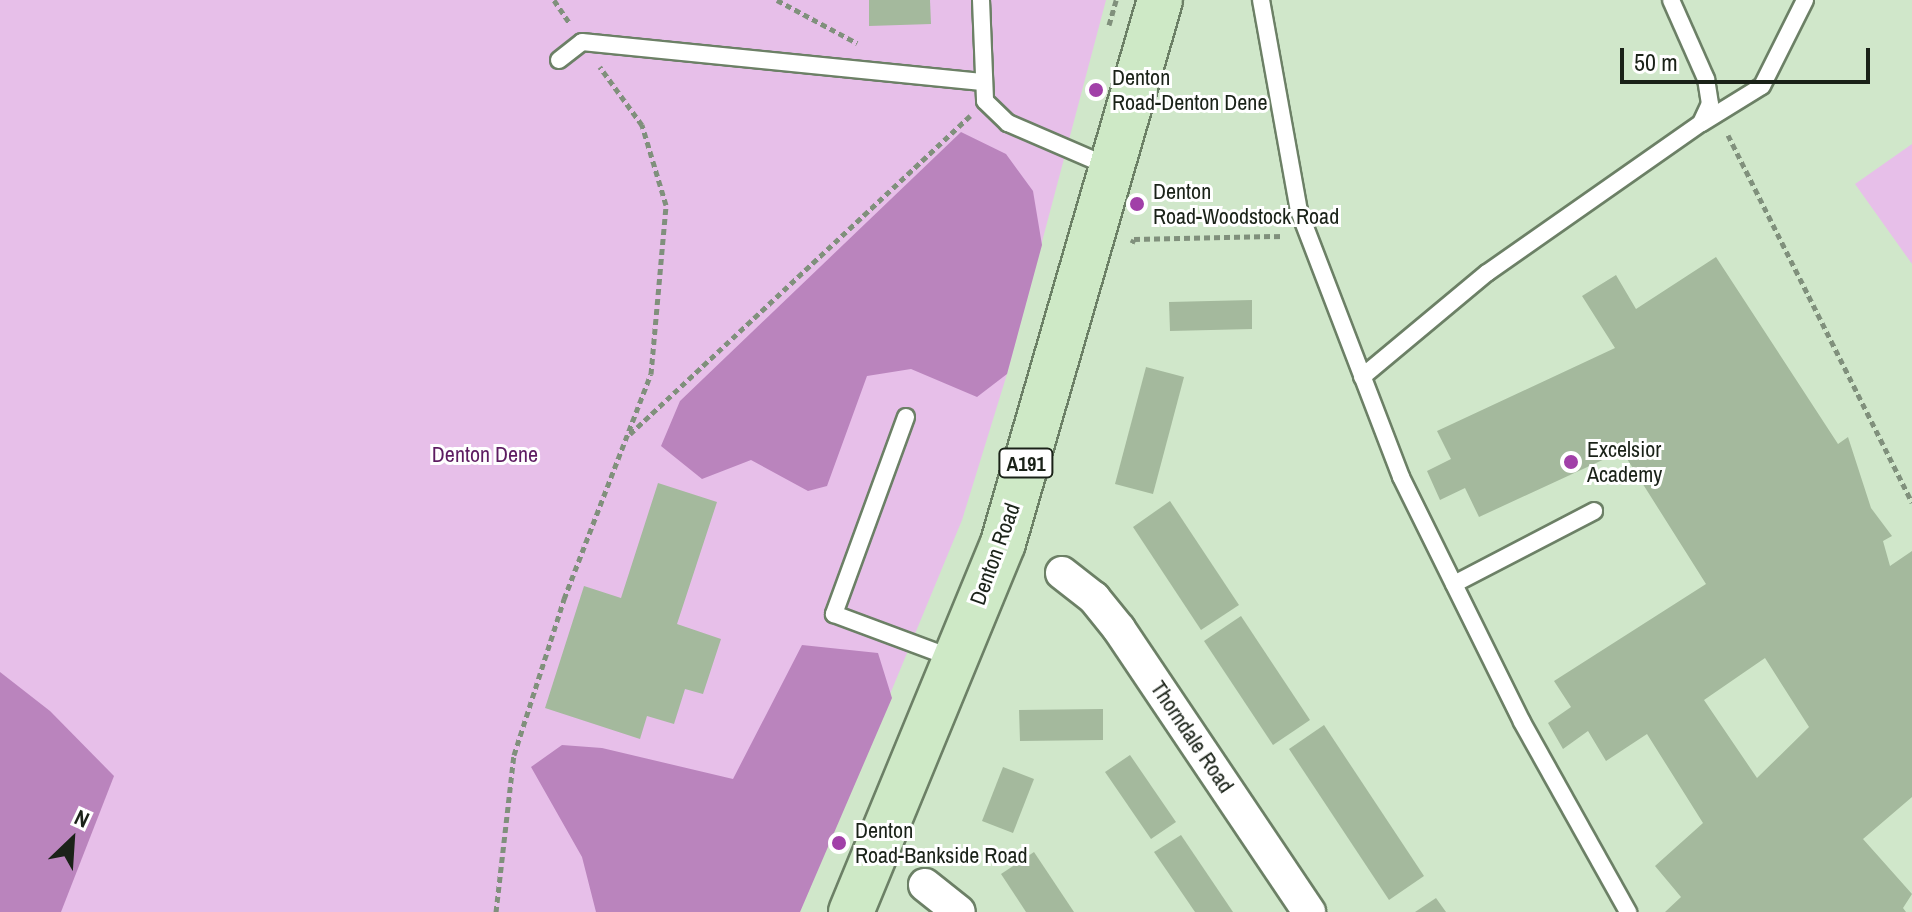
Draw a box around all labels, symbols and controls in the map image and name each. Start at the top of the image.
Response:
scale bar [1624,32,1874,82]
text: 50 m [1634,46,1678,78]
place label: Denton Road-Denton Dene [1112,64,1267,116]
marker: Denton Road-Denton Dene [1087,81,1105,99]
place label: Denton Road-Woodstock Road [1153,178,1339,230]
marker: Denton Road-Woodstock Road [1128,195,1146,213]
place label: Excelsior Academy [1587,436,1662,488]
park label: Denton Dene [432,442,538,468]
road number: A191 [998,447,1054,479]
marker: Excelsior Academy [1562,453,1580,471]
street label: Denton Road [964,500,1026,608]
street label: Thorndale Road [1145,676,1239,798]
north arrow [32,800,112,880]
text: N [70,802,94,835]
place label: Denton Road-Bankside Road [855,817,1027,868]
marker: Denton Road-Bankside Road [830,834,848,852]

